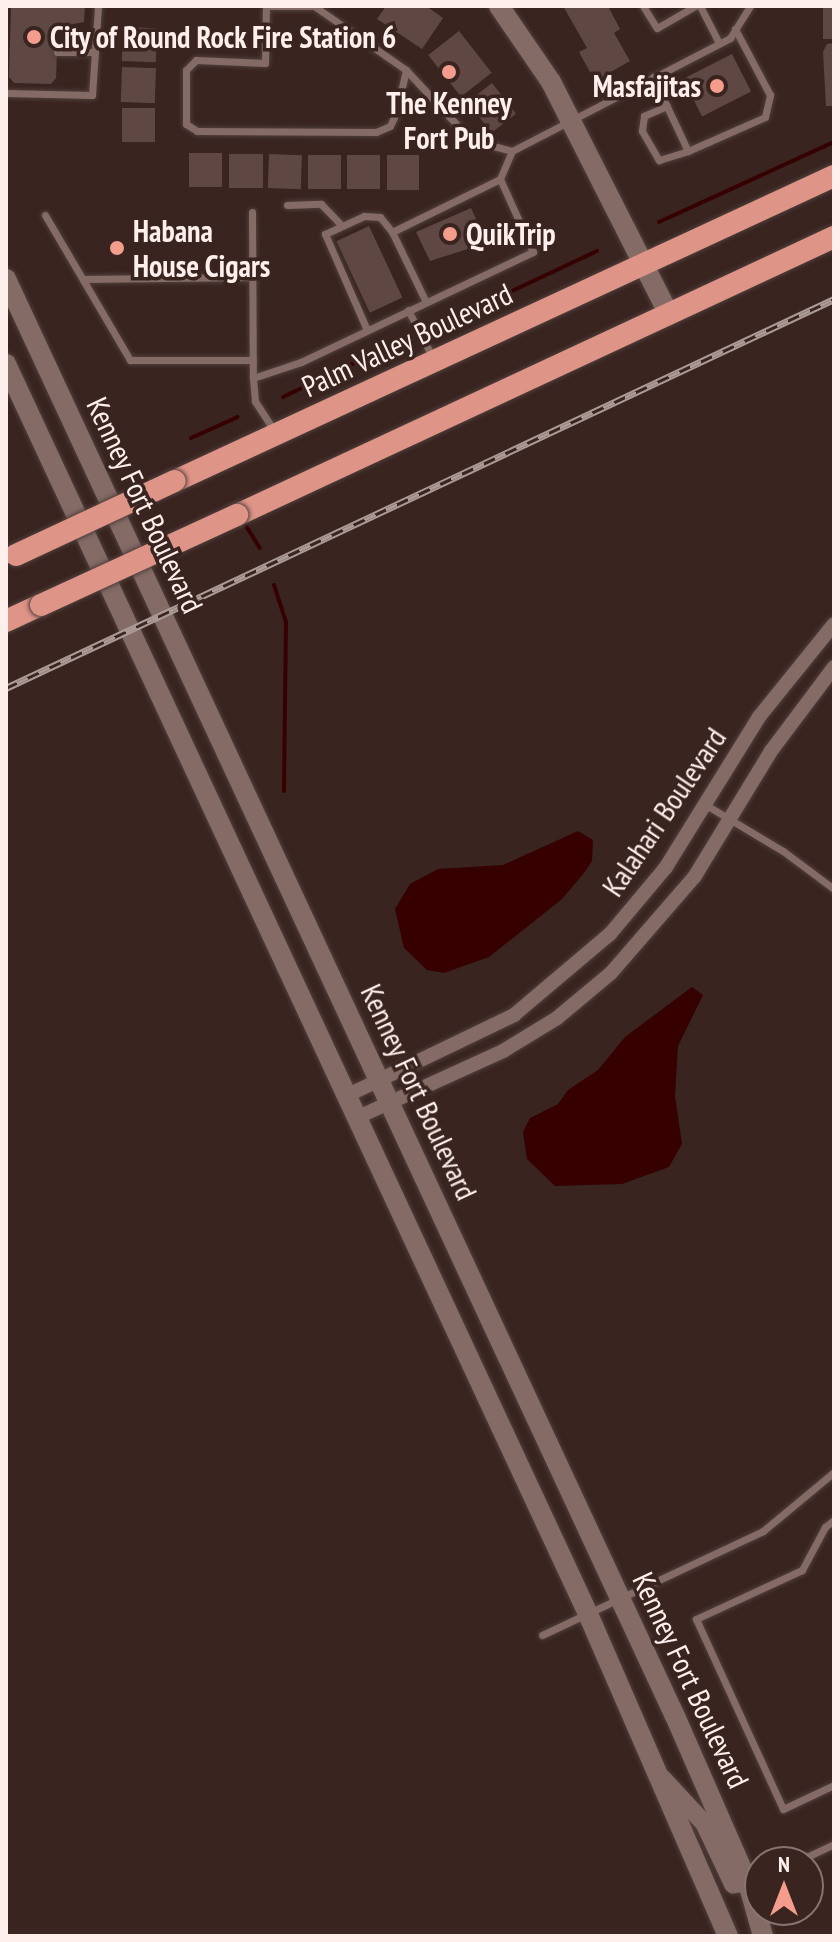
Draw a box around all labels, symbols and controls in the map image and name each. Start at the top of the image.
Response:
place label: City of Round Rock Fire Station 6 [50,19,398,55]
marker: City of Round Rock Fire Station 6 [25,28,43,46]
marker: The Kenney Fort Pub [440,63,458,81]
place label: Masfajitas [593,68,701,104]
marker: Masfajitas [708,77,726,95]
place label: The Kenney Fort Pub [386,85,512,156]
place label: Habana House Cigars [133,213,271,284]
place label: QuikTrip [466,216,556,252]
marker: QuikTrip [441,225,459,243]
marker: Habana House Cigars [108,239,126,257]
street label: Palm Valley Boulevard [295,275,519,405]
street label: Kenney Fort Boulevard [79,391,211,619]
street label: Kalahari Boulevard [594,721,734,903]
street label: Kenney Fort Boulevard [353,978,485,1206]
street label: Kenney Fort Boulevard [625,1566,757,1794]
north arrow [744,1846,824,1926]
text: N [778,1850,790,1878]

